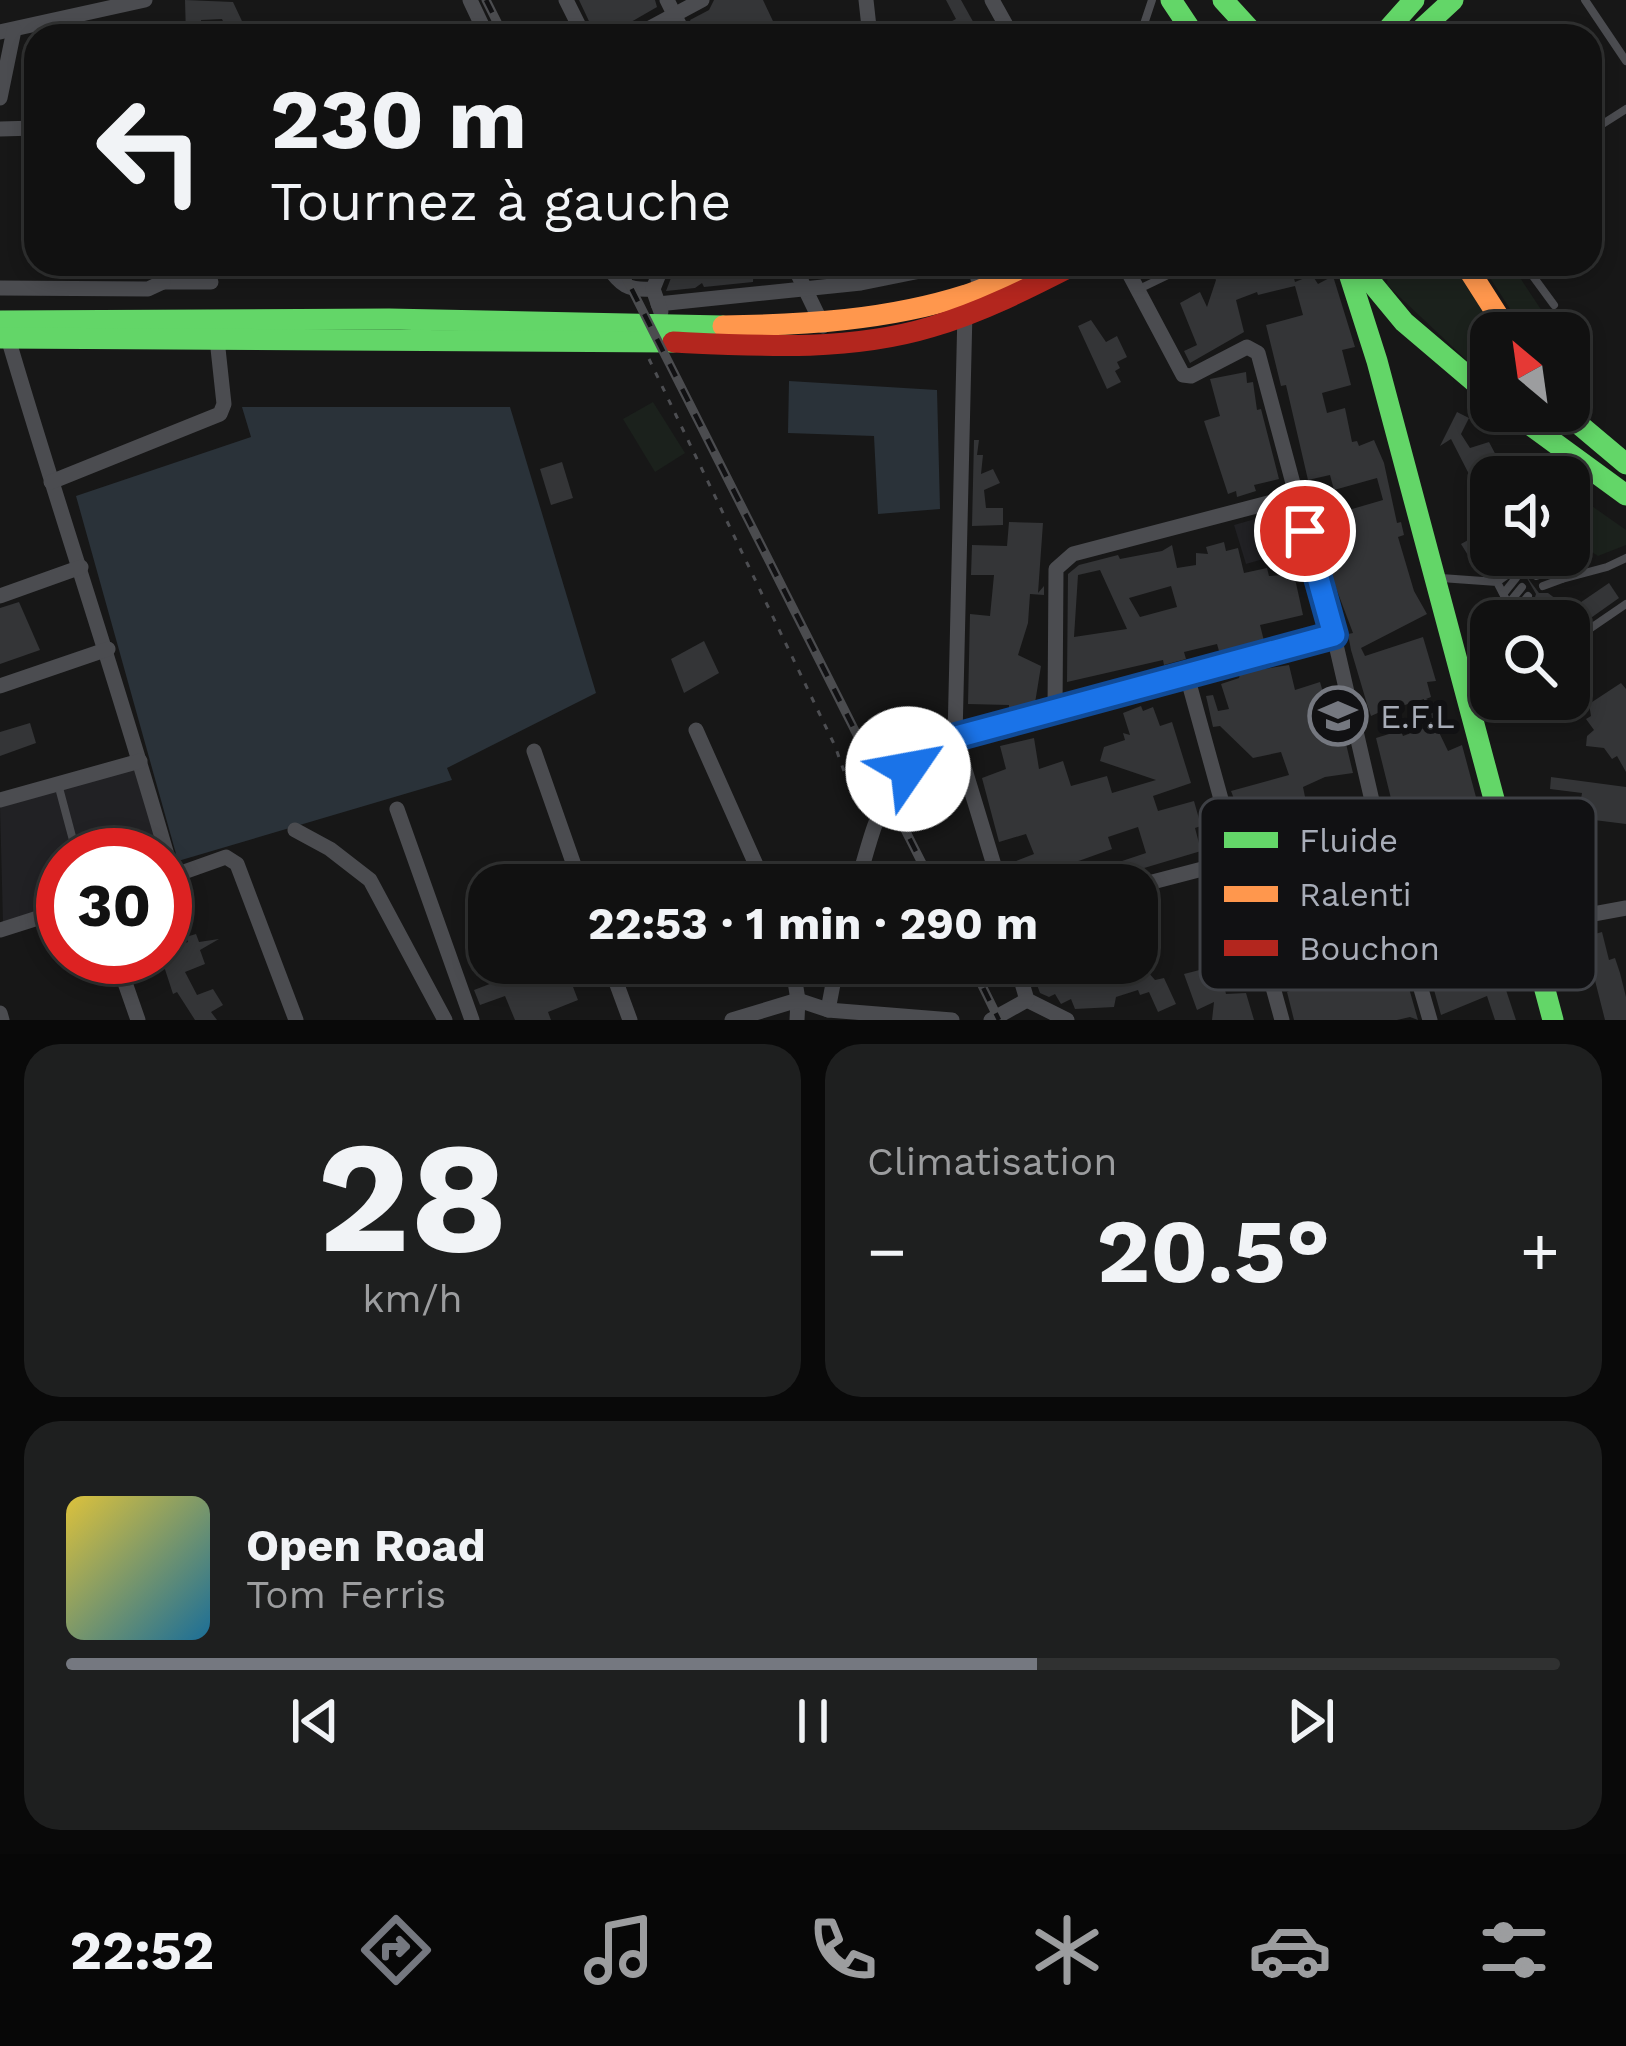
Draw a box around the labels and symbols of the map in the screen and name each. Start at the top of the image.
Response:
north arrow [1470,312,1590,432]
pin [1254,480,1356,582]
school or university icon: E.F.L [1307,685,1369,747]
place label: E.F.L [1380,697,1455,736]
position arrow [845,706,971,832]
legend [1200,798,1596,990]
text: Fluide [1299,821,1398,860]
speed limit sign: 30 [36,828,192,984]
text: Ralenti [1299,875,1412,914]
text: Bouchon [1299,929,1440,968]

